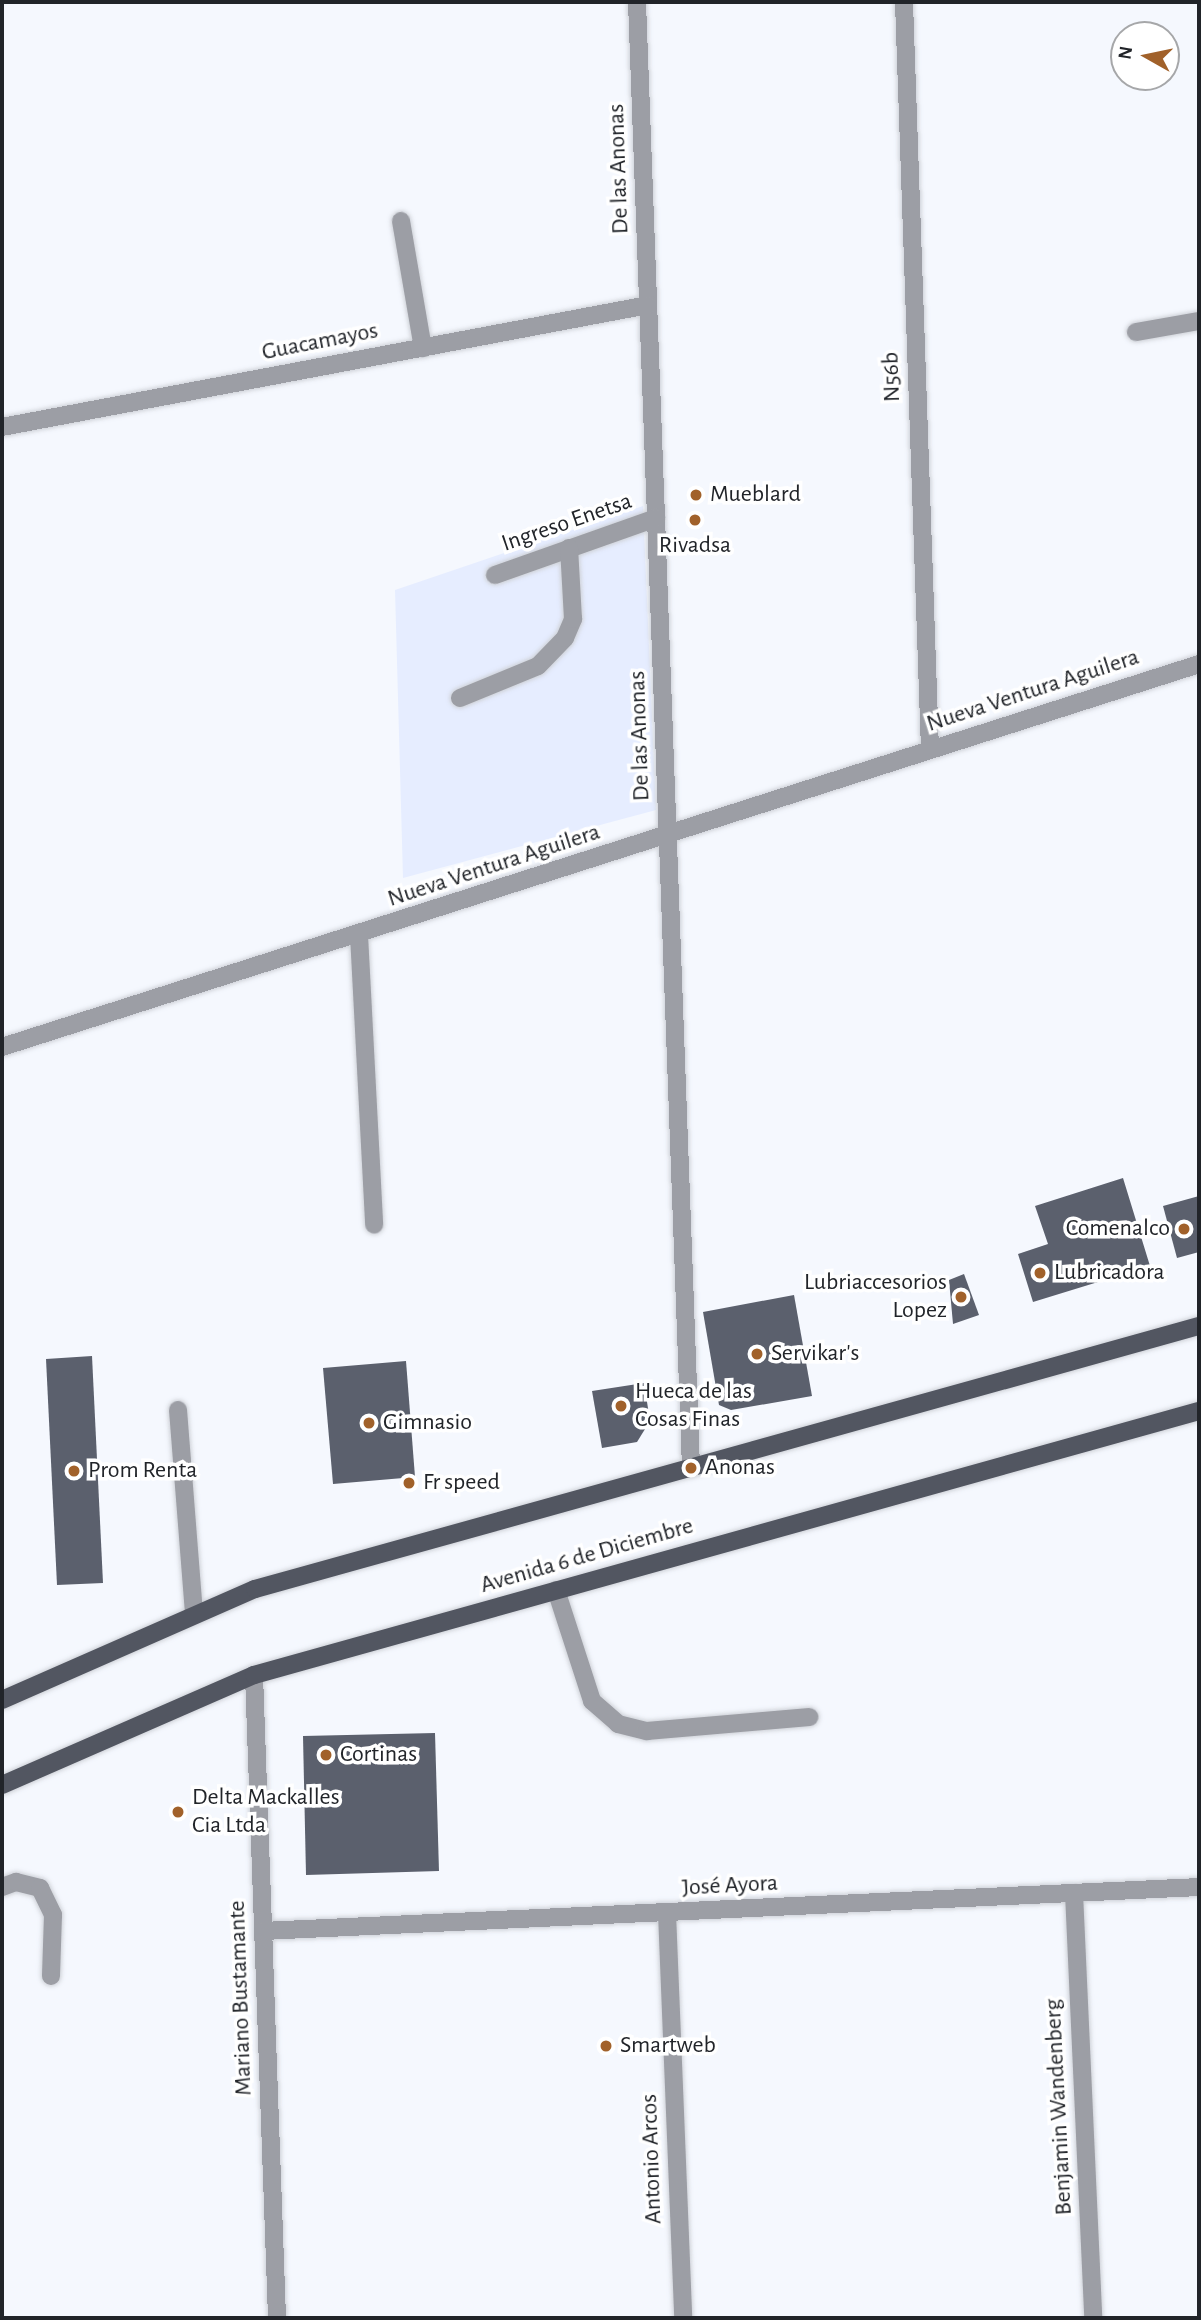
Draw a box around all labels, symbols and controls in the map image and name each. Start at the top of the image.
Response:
north arrow [1110,21,1180,91]
text: N [1115,45,1136,61]
street label: De las Anonas [602,103,636,235]
street label: Guacamayos [260,317,380,367]
street label: N56b [877,351,907,403]
place label: Mueblard [710,481,801,509]
street label: Ingreso Enetsa [498,487,636,559]
marker: Mueblard [688,487,704,503]
marker: Rivadsa [687,512,703,528]
place label: Rivadsa [659,532,731,560]
street label: Nueva Ventura Aguilera [923,643,1143,739]
street label: De las Anonas [623,670,657,802]
street label: Nueva Ventura Aguilera [384,818,604,914]
place label: Comenalco [1066,1215,1170,1243]
marker: Comenalco [1176,1221,1192,1237]
place label: Lubricadora [1054,1259,1164,1287]
marker: Lubricadora [1032,1265,1048,1281]
place label: Lubriaccesorios Lopez [804,1269,947,1325]
marker: Lubriaccesorios Lopez [953,1289,969,1305]
place label: Servikar's [771,1340,859,1368]
marker: Servikar's [749,1346,765,1362]
place label: Hueca de las Cosas Finas [635,1378,752,1434]
marker: Hueca de las Cosas Finas [613,1398,629,1414]
place label: Gimnasio [383,1409,472,1437]
marker: Gimnasio [361,1415,377,1431]
place label: Anonas [705,1454,775,1482]
place label: Prom Renta [88,1457,197,1485]
marker: Anonas [683,1460,699,1476]
marker: Prom Renta [66,1463,82,1479]
place label: Fr speed [423,1469,500,1497]
marker: Fr speed [401,1475,417,1491]
street label: Avenida 6 de Diciembre [477,1512,697,1600]
place label: Cortinas [340,1741,417,1769]
marker: Cortinas [318,1747,334,1763]
place label: Delta Mackalles Cia Ltda [192,1784,340,1840]
marker: Delta Mackalles Cia Ltda [170,1804,186,1820]
street label: José Ayora [681,1869,779,1903]
street label: Mariano Bustamante [223,1900,259,2096]
street label: Benjamin Wandenberg [1039,1998,1079,2216]
place label: Smartweb [620,2032,716,2060]
marker: Smartweb [598,2038,614,2054]
street label: Antonio Arcos [635,2093,669,2225]

